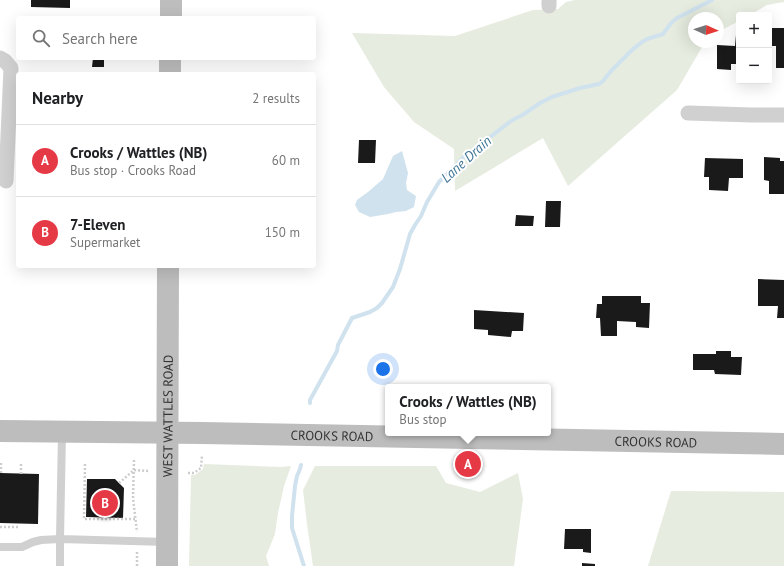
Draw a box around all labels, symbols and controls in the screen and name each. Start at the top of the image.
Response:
north arrow [688,12,724,48]
map controls [736,12,772,84]
button: + [736,12,772,48]
search box [16,16,316,60]
icon: search [30,27,52,49]
text: Search here [62,29,138,48]
button: − [736,48,772,84]
text: Nearby [32,87,83,109]
text: 2 results [252,90,300,107]
water label: Lane Drain [437,132,495,186]
text: Crooks / Wattles (NB) [70,143,207,162]
text: A [41,152,49,169]
text: 60 m [272,152,300,169]
text: Bus stop · Crooks Road [70,162,196,179]
text: 7-Eleven [70,215,125,234]
text: B [41,224,49,241]
text: 150 m [265,224,300,241]
text: Supermarket [70,234,140,251]
street label: WEST WATTLES ROAD [159,355,176,477]
your location [373,359,393,379]
popup [385,384,551,436]
text: Crooks / Wattles (NB) [399,392,537,411]
text: Bus stop [399,411,447,428]
street label: CROOKS ROAD [291,426,373,445]
street label: CROOKS ROAD [614,432,697,451]
pin: A [455,449,481,479]
pin: B [92,488,118,518]

